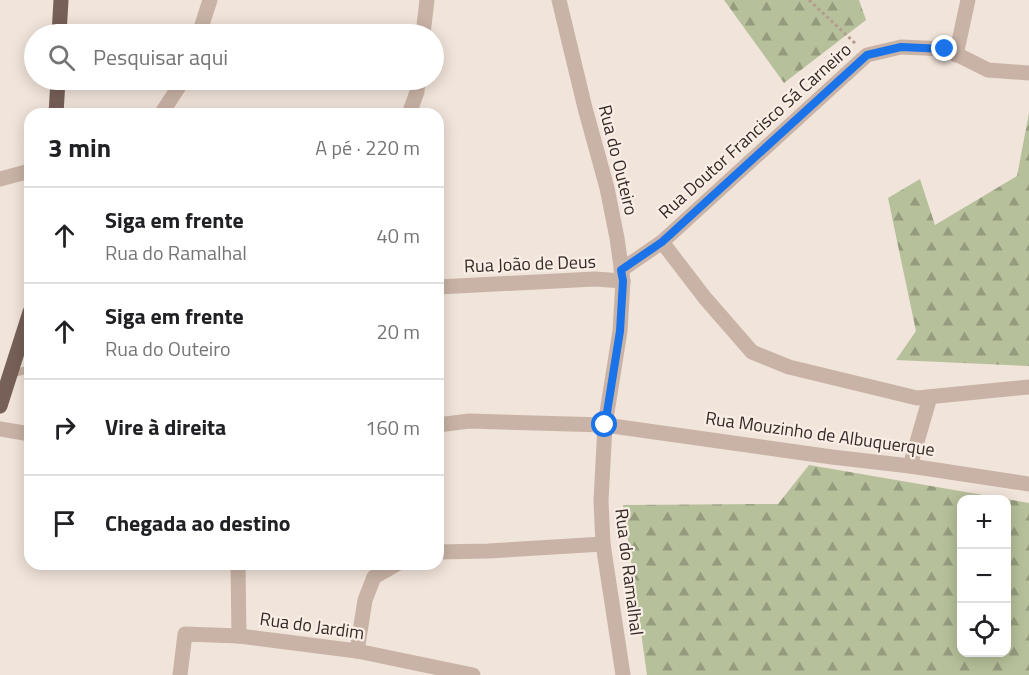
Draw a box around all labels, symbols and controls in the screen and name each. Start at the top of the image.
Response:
search box [24,24,444,90]
route end [931,35,957,61]
street label: Rua Doutor Francisco Sá Carneiro [652,36,857,225]
text: Pesquisar aqui [93,40,228,74]
icon: search [45,41,78,74]
street label: Rua do Outeiro [592,102,645,218]
text: 3 min [48,128,111,167]
text: A pé · 220 m [315,132,420,163]
text: Siga em frente [105,203,244,237]
icon: ahead [48,219,81,252]
text: 40 m [376,220,420,251]
text: Rua do Ramalhal [105,237,247,268]
street label: Rua João de Deus [464,248,596,279]
text: Siga em frente [105,299,244,333]
icon: ahead [48,315,81,348]
text: 20 m [376,316,420,347]
text: Rua do Outeiro [105,333,230,364]
street label: Rua Mouzinho de Albuquerque [704,404,936,463]
text: Vire à direita [105,410,226,444]
icon: right [48,411,81,444]
route start [591,411,617,437]
text: 160 m [365,412,420,443]
map controls [957,495,1011,657]
button: + [957,495,1011,549]
text: Chegada ao destino [105,506,291,540]
icon: arrive [48,507,81,540]
street label: Rua do Ramalhal [608,507,651,637]
button: − [957,549,1011,603]
button: locate [957,603,1011,657]
street label: Rua do Jardim [258,605,366,646]

